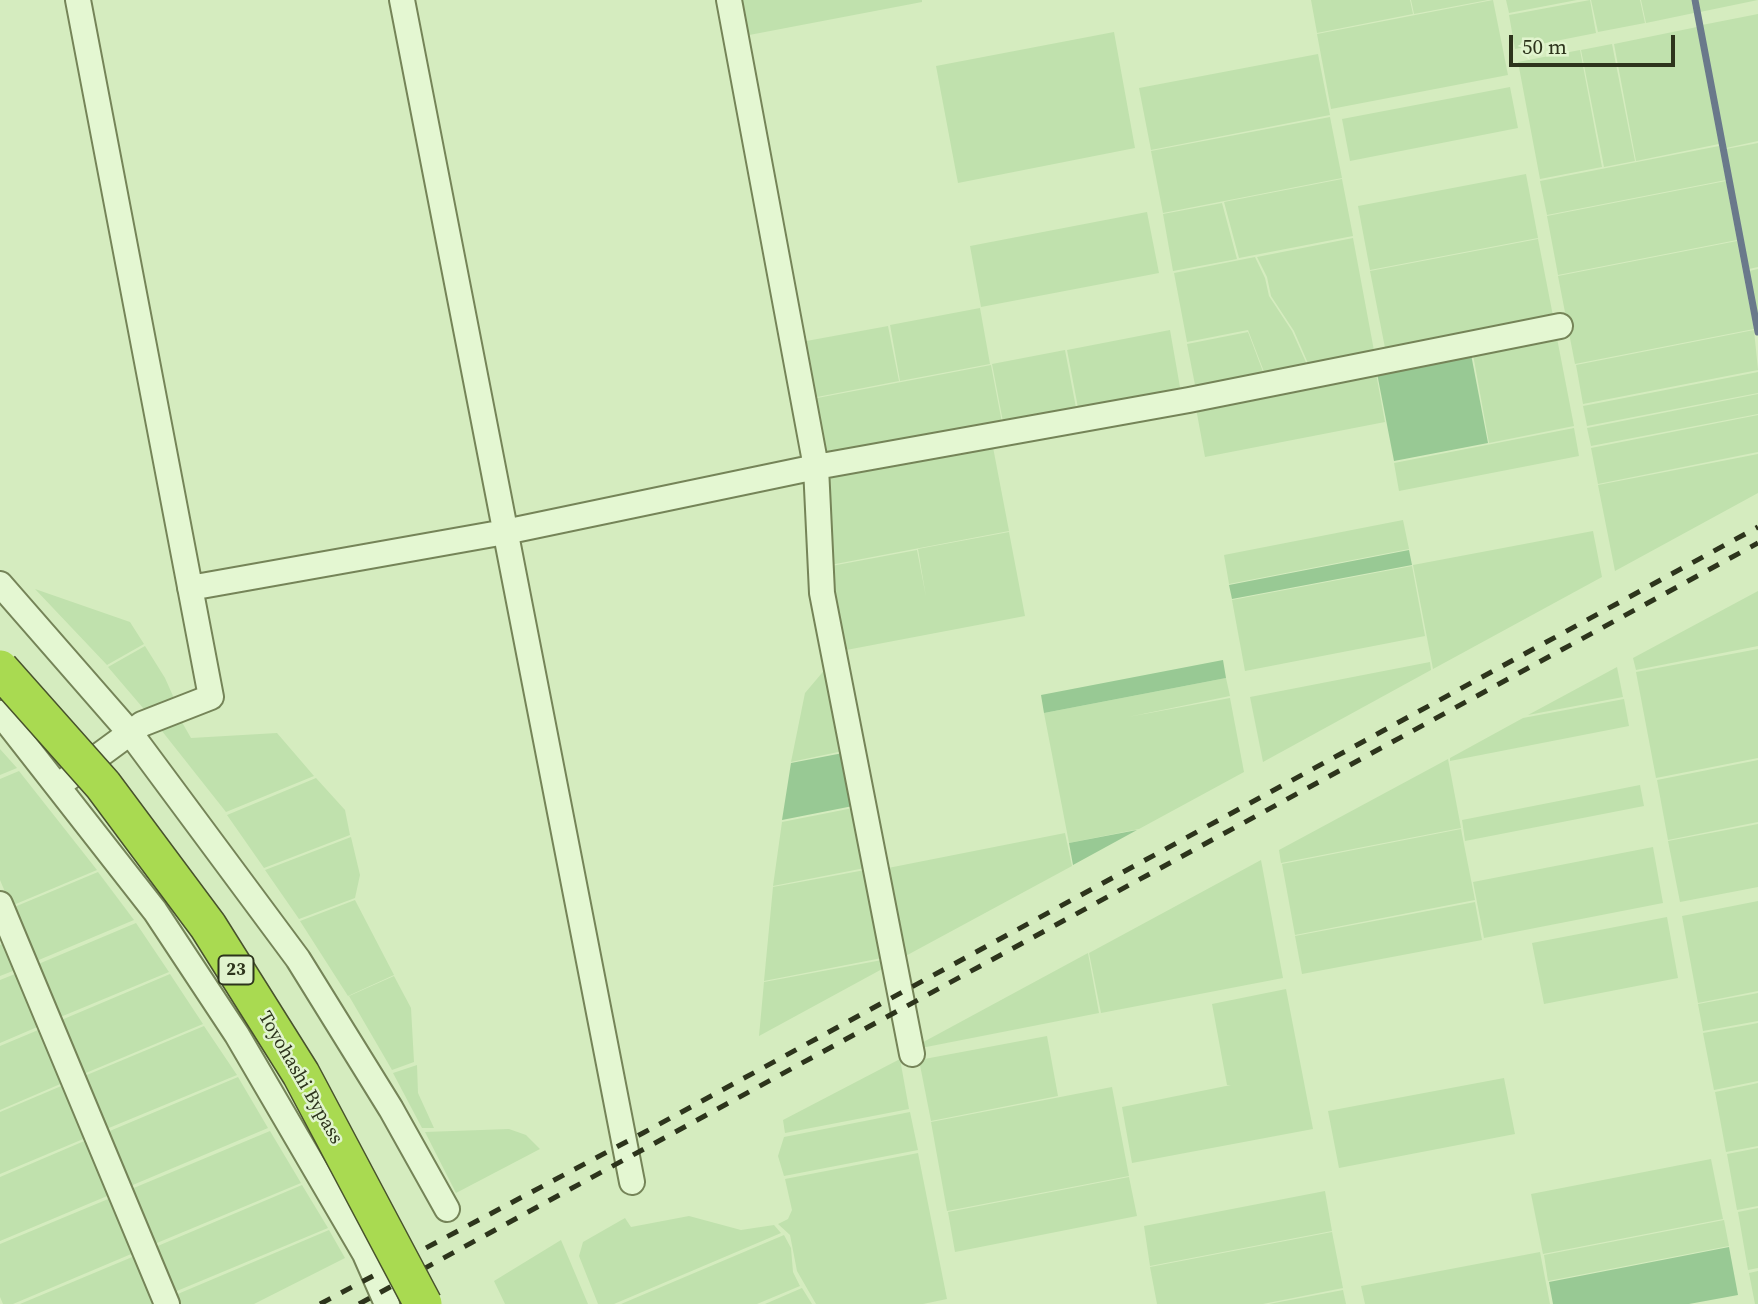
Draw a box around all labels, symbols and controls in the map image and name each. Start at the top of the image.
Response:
scale bar [1513,21,1679,65]
text: 50 m [1522,32,1567,61]
road number: 23 [218,956,254,985]
street label: Toyohashi Bypass [253,1008,347,1148]

